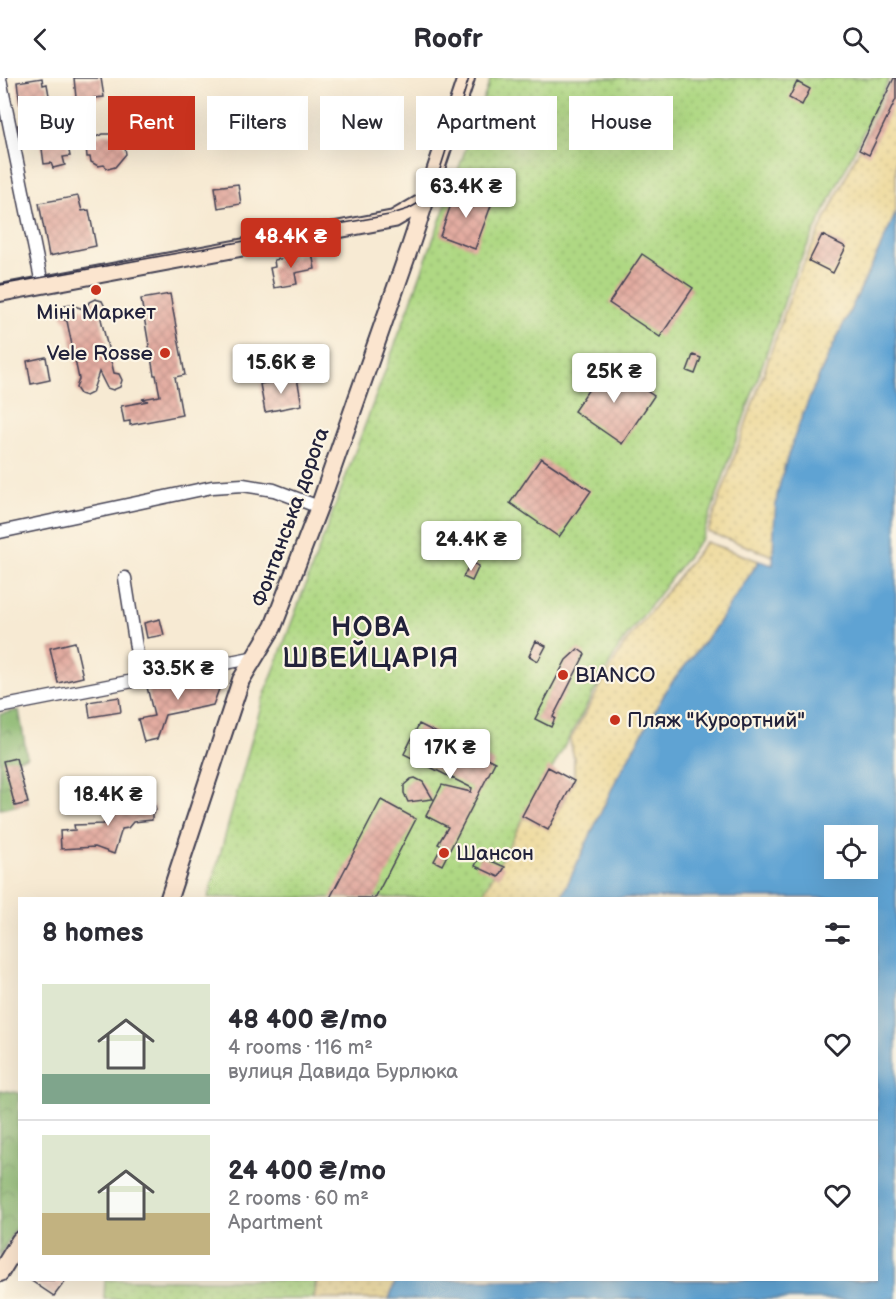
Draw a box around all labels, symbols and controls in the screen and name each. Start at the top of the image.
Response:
icon: back [24,23,57,56]
text: Roofr [413,23,483,55]
icon: search [839,23,872,56]
chip: Buy [18,96,96,150]
chip: Rent [108,96,195,150]
chip: Filters [207,96,308,150]
chip: New [320,96,404,150]
chip: Apartment [416,96,557,150]
chip: House [569,96,673,150]
pin: 63.4K ₴ [411,168,521,219]
text: 63.4K ₴ [430,175,502,199]
pin: 48.4K ₴ [236,218,346,269]
text: 48.4K ₴ [255,225,327,249]
marker: Міні Маркет [89,283,103,297]
place label: Міні Маркет [36,300,156,325]
place label: Vele Rosse [46,341,153,366]
pin: 15.6K ₴ [226,344,336,395]
marker: Vele Rosse [158,346,172,360]
text: 15.6K ₴ [247,351,315,375]
pin: 25K ₴ [572,353,656,404]
text: 25K ₴ [586,360,642,384]
street label: Фонтанська дорога [246,424,335,610]
pin: 24.4K ₴ [416,521,526,572]
text: 24.4K ₴ [435,528,507,552]
district label: НОВА ШВЕЙЦАРІЯ [282,612,460,675]
pin: 33.5K ₴ [123,650,233,701]
text: 33.5K ₴ [142,657,214,681]
place label: BIANCO [575,663,655,688]
marker: BIANCO [556,668,570,682]
place label: Пляж "Курортний" [627,708,805,733]
marker: Пляж "Курортний" [608,713,622,727]
pin: 17K ₴ [408,729,492,780]
text: 17K ₴ [424,736,476,760]
pin: 18.4K ₴ [53,776,163,827]
text: 18.4K ₴ [74,783,142,807]
map controls [824,825,878,879]
button: locate [824,825,878,879]
place label: Шансон [456,841,534,866]
marker: Шансон [437,846,451,860]
icon: filters [821,917,854,950]
text: 8 homes [42,918,144,949]
text: 48 400 ₴/mo [228,1005,387,1036]
icon: home [90,1008,162,1080]
icon: heart [821,1028,854,1061]
text: 4 rooms · 116 m² [228,1036,373,1060]
text: вулиця Давида Бурлюка [228,1060,458,1084]
text: 24 400 ₴/mo [228,1156,386,1187]
icon: home [90,1159,162,1231]
icon: heart [821,1179,854,1212]
text: 2 rooms · 60 m² [228,1187,369,1211]
text: Apartment [228,1211,323,1235]

